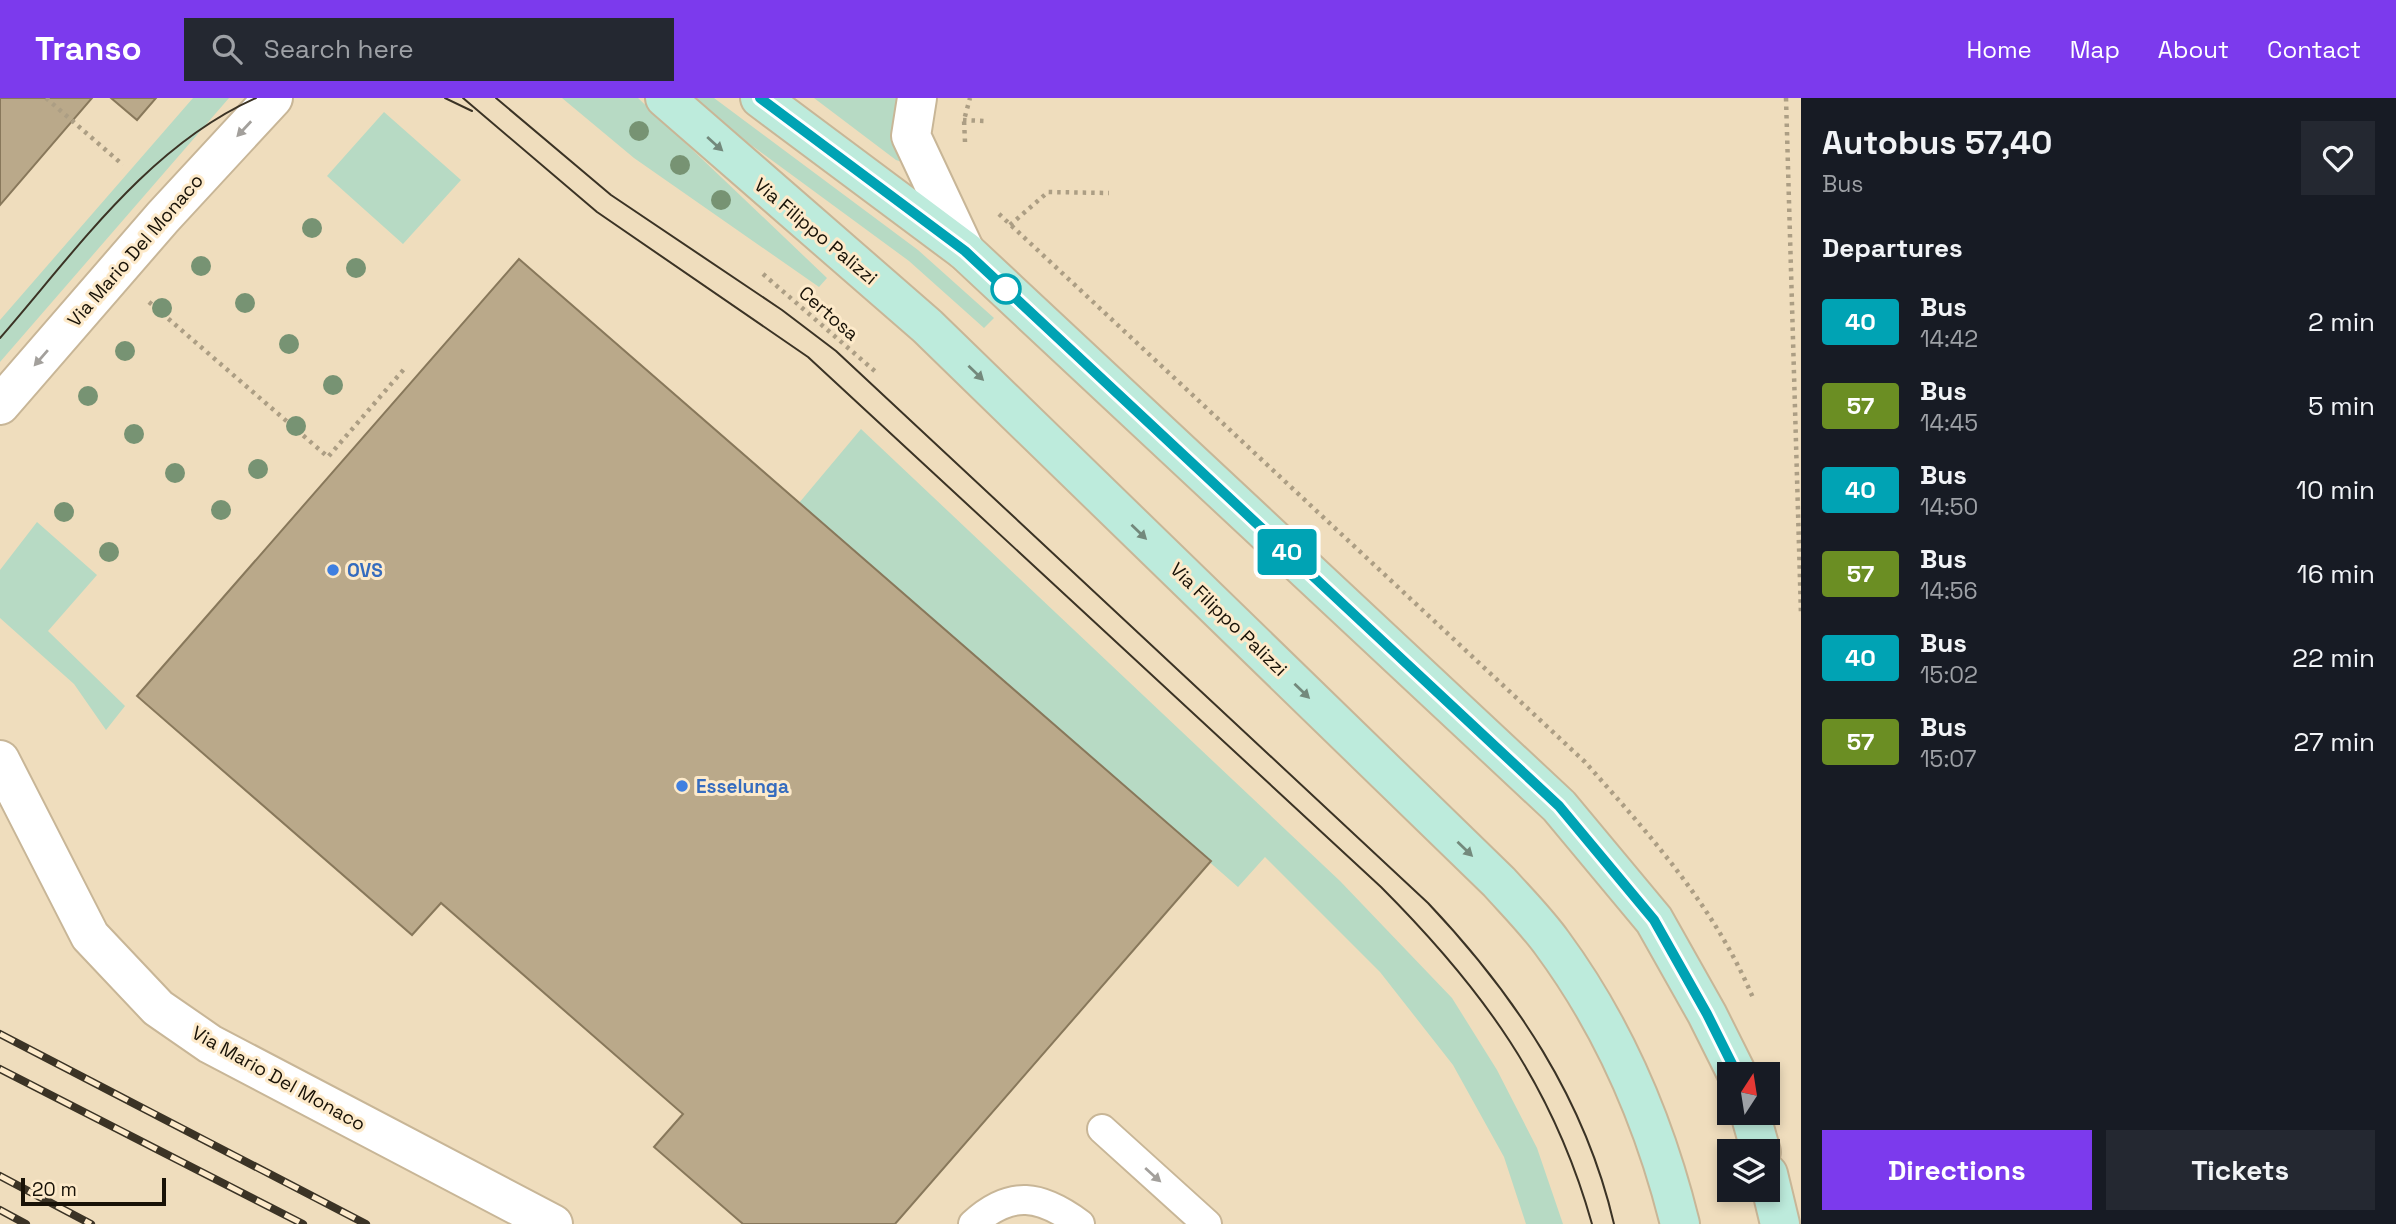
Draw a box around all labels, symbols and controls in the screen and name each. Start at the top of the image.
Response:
search box [184,18,674,81]
text: Transo [35,28,142,70]
icon: search [208,30,246,68]
text: Search here [264,32,414,66]
text: Home [1966,34,2032,65]
text: Map [2070,34,2120,65]
text: About [2158,34,2229,65]
text: Contact [2267,34,2361,65]
one-way arrow [237,120,253,137]
button: heart [2301,121,2375,195]
text: Autobus 57,40 [1822,122,2052,164]
one-way arrow [706,136,724,152]
street label: Via Mario Del Monaco [62,169,209,332]
text: Bus [1822,169,1863,199]
street label: Via Filippo Palizzi [749,172,882,290]
text: Departures [1822,231,1963,265]
unlabelled marker [991,274,1021,304]
street label: Certosa [793,280,864,346]
text: Bus [1920,290,1967,324]
text: 2 min [2308,305,2375,339]
text: 40 [1845,306,1876,337]
text: 14:42 [1920,324,1978,354]
one-way arrow [34,349,49,366]
one-way arrow [967,365,984,381]
text: Bus [1920,374,1967,408]
text: 5 min [2308,389,2375,423]
text: 57 [1847,390,1874,421]
text: 14:45 [1920,408,1978,438]
text: Bus [1920,458,1967,492]
text: 10 min [2296,473,2375,507]
text: 40 [1845,474,1876,505]
text: 14:50 [1920,492,1978,522]
one-way arrow [1130,523,1147,539]
line badge: 40 [1256,529,1318,575]
text: 40 [1272,536,1302,567]
text: Bus [1920,542,1967,576]
street label: Via Filippo Palizzi [1165,557,1293,682]
text: 16 min [2297,557,2375,591]
place label: OVS [347,558,383,583]
text: 57 [1847,558,1874,589]
marker: OVS [325,562,341,578]
text: 14:56 [1920,576,1978,606]
text: Bus [1920,626,1967,660]
text: 22 min [2292,641,2375,675]
text: 40 [1845,642,1876,673]
text: 15:02 [1920,660,1978,690]
one-way arrow [1293,682,1310,698]
text: Bus [1920,710,1967,744]
text: 27 min [2294,725,2375,759]
text: 57 [1847,726,1874,757]
text: 15:07 [1920,744,1977,774]
place label: Esselunga [696,774,789,799]
marker: Esselunga [674,778,690,794]
one-way arrow [1456,841,1473,857]
street label: Via Mario Del Monaco [187,1020,370,1137]
north arrow [1717,1062,1780,1125]
map controls [1717,1062,1780,1202]
button: Directions [1822,1130,2092,1210]
button: Tickets [2106,1130,2375,1210]
button: layers [1717,1139,1780,1202]
one-way arrow [1144,1166,1161,1182]
scale bar [21,1175,166,1207]
text: 20 m [32,1177,77,1202]

